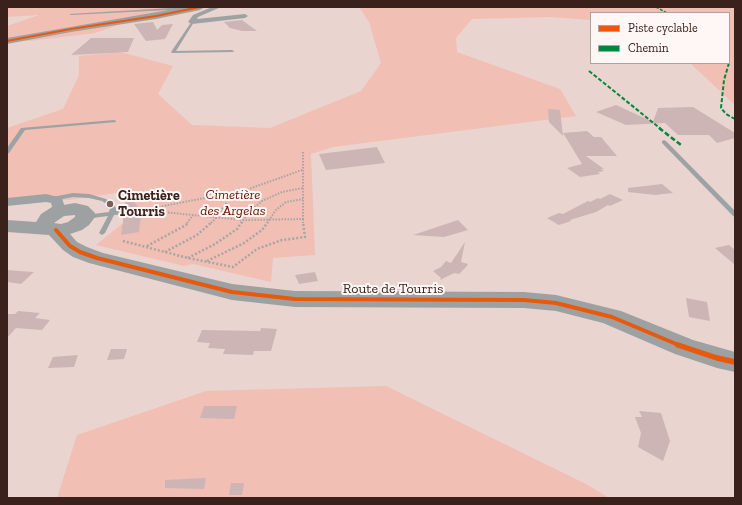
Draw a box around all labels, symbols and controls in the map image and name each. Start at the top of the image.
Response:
legend [590,12,730,64]
text: Piste cyclable [628,21,698,35]
text: Chemin [628,41,669,55]
park label: Cimetière des Argelas [200,187,266,220]
place label: Cimetière Tourris [118,188,180,220]
marker: Cimetière Tourris [105,199,115,209]
street label: Route de Tourris [343,281,443,297]

